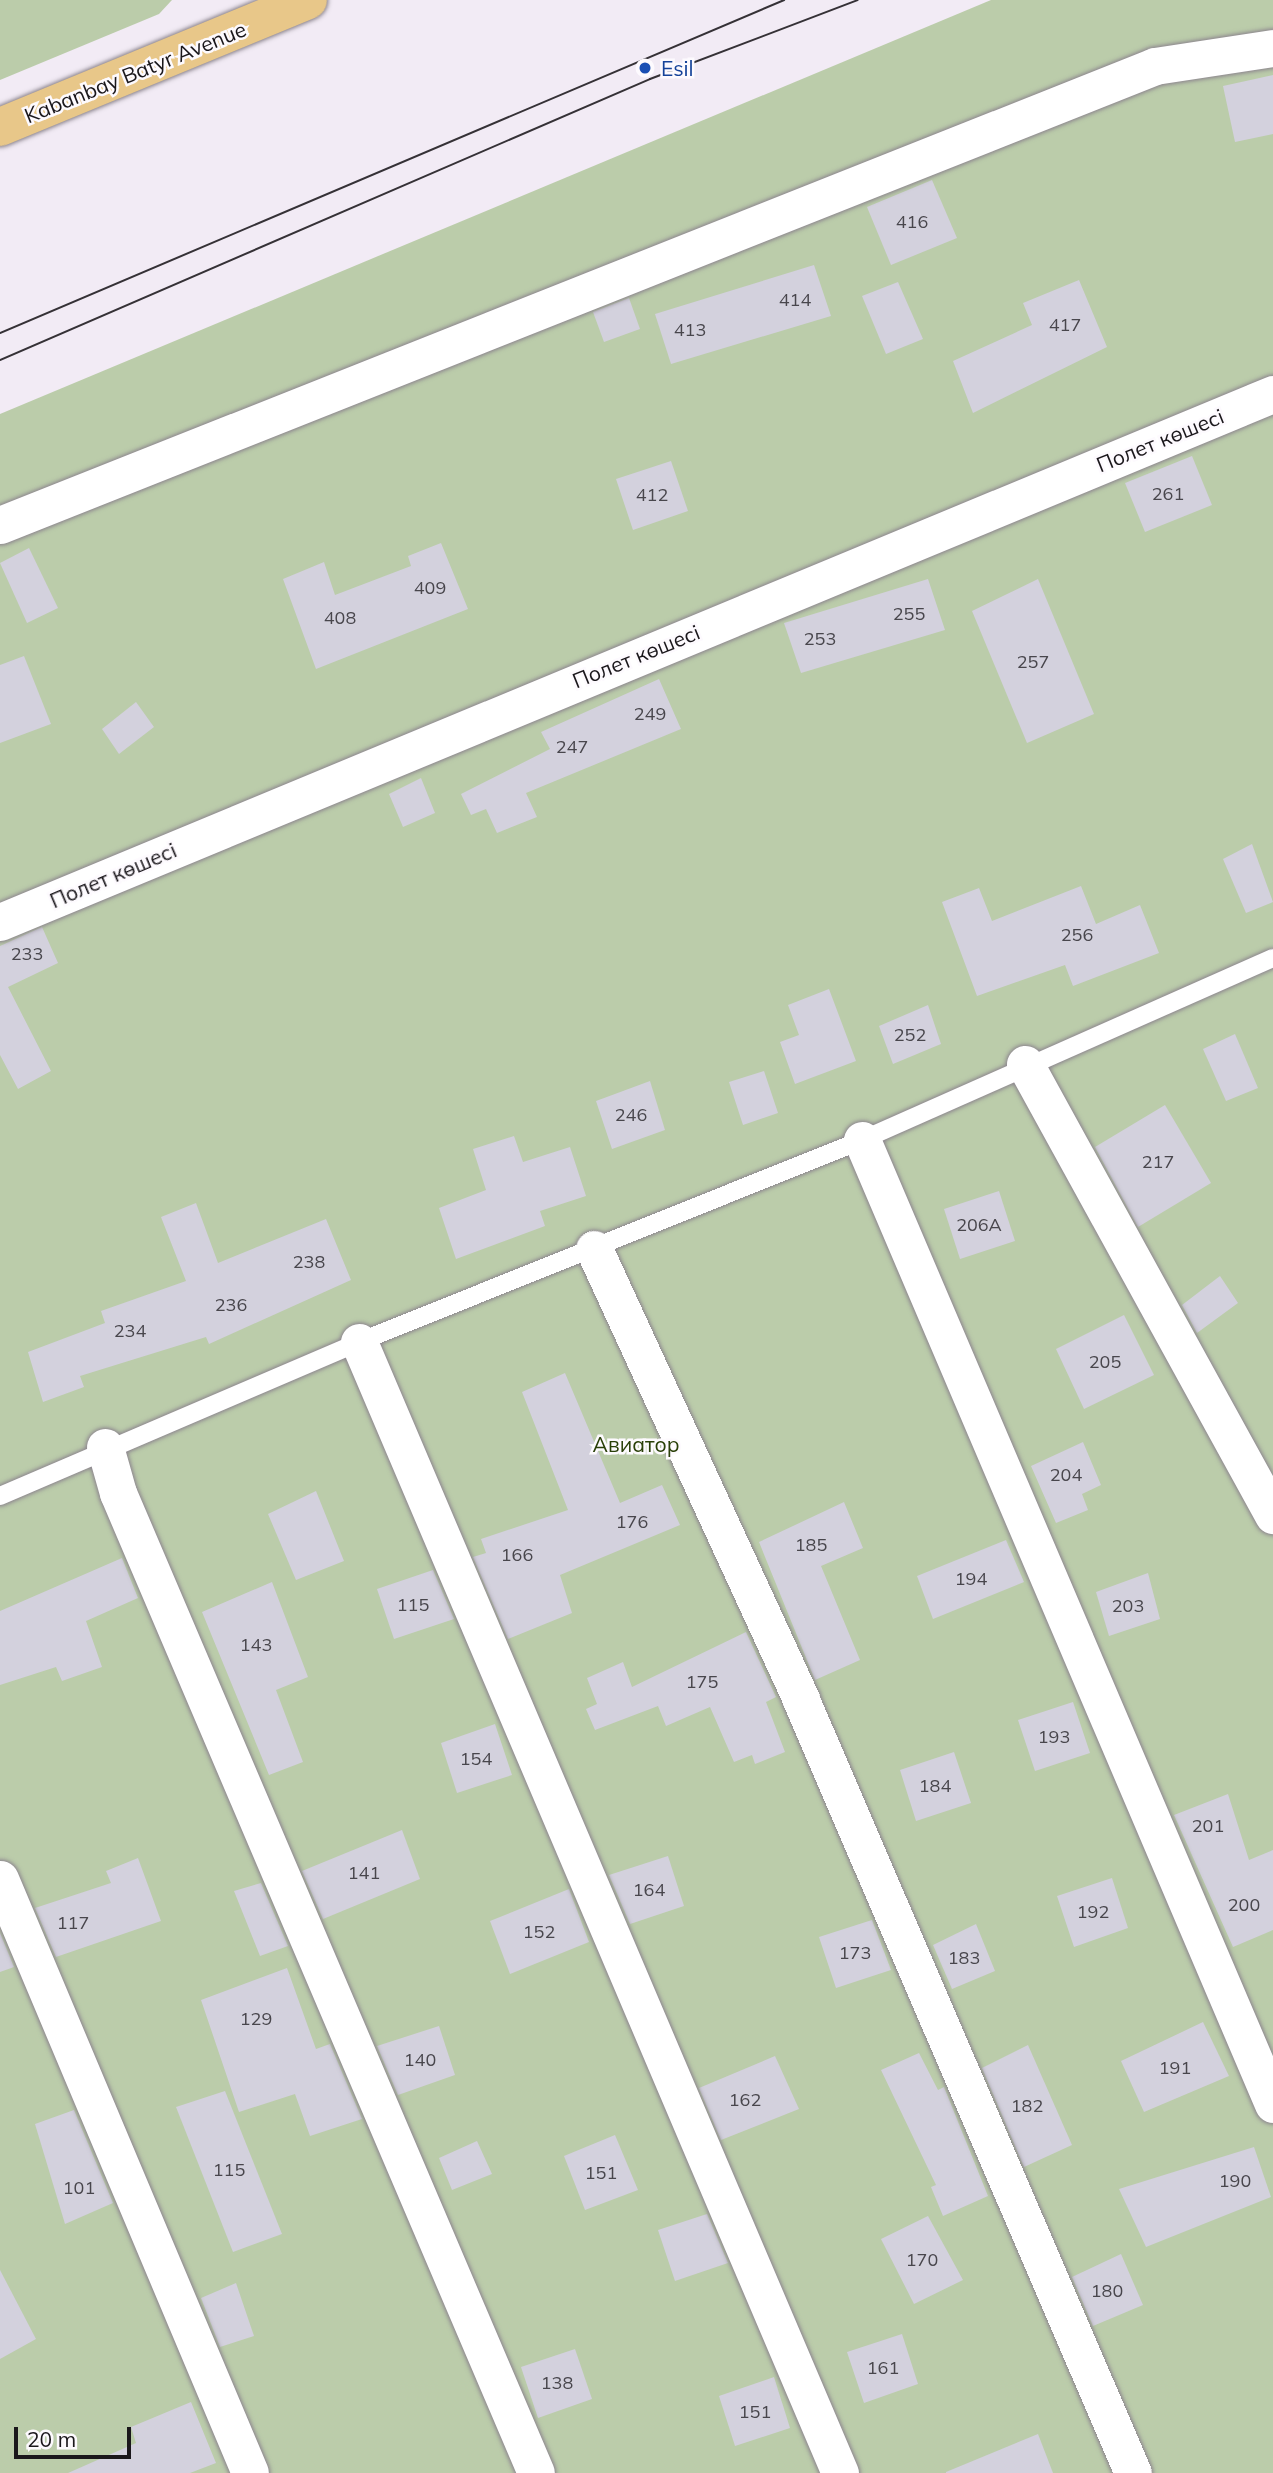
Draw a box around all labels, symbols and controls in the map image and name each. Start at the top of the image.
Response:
street label: Kabanbay Batyr Avenue [20,16,250,128]
place label: Esil [661,55,694,81]
marker: Esil [635,58,655,78]
house number: 416 [896,211,928,233]
house number: 414 [779,289,811,311]
house number: 417 [1049,314,1081,336]
house number: 413 [674,319,706,341]
street label: Полет көшесі [1093,403,1227,477]
house number: 261 [1152,483,1184,505]
house number: 412 [636,484,668,506]
house number: 409 [414,577,446,599]
house number: 255 [893,603,925,625]
house number: 408 [324,607,356,629]
street label: Полет көшесі [569,619,703,693]
house number: 253 [804,628,836,650]
house number: 257 [1017,651,1049,673]
house number: 249 [634,703,666,725]
house number: 247 [556,736,588,758]
street label: Полет көшесі [46,837,180,913]
house number: 256 [1061,924,1093,946]
house number: 233 [11,943,43,965]
house number: 252 [894,1024,926,1046]
house number: 246 [615,1104,647,1126]
house number: 217 [1142,1151,1174,1173]
house number: 206A [956,1214,1002,1236]
house number: 238 [293,1251,325,1273]
house number: 236 [215,1294,247,1316]
house number: 234 [114,1320,146,1342]
house number: 205 [1089,1351,1121,1373]
park label: Авиатор [593,1431,679,1457]
house number: 204 [1050,1464,1082,1486]
house number: 176 [616,1511,648,1533]
house number: 185 [795,1534,827,1556]
house number: 166 [501,1544,533,1566]
house number: 194 [955,1568,987,1590]
house number: 115 [397,1594,429,1616]
house number: 203 [1112,1595,1144,1617]
house number: 143 [240,1634,272,1656]
house number: 175 [686,1671,718,1693]
house number: 193 [1038,1726,1070,1748]
house number: 154 [460,1748,492,1770]
house number: 184 [919,1775,951,1797]
house number: 201 [1192,1815,1224,1837]
house number: 141 [348,1862,380,1884]
house number: 164 [633,1879,665,1901]
house number: 200 [1228,1894,1260,1916]
house number: 192 [1077,1901,1109,1923]
house number: 117 [57,1912,89,1934]
house number: 152 [523,1921,555,1943]
house number: 173 [839,1942,871,1964]
house number: 183 [948,1947,980,1969]
house number: 129 [240,2008,272,2030]
house number: 140 [404,2049,436,2071]
house number: 191 [1159,2057,1191,2079]
house number: 162 [729,2089,761,2111]
house number: 182 [1011,2095,1043,2117]
house number: 115 [213,2159,245,2181]
house number: 151 [585,2162,617,2184]
house number: 190 [1219,2170,1251,2192]
house number: 101 [63,2177,95,2199]
house number: 170 [906,2249,938,2271]
house number: 180 [1091,2280,1123,2302]
house number: 161 [867,2357,899,2379]
house number: 138 [541,2372,573,2394]
house number: 151 [739,2401,771,2423]
scale bar [18,2414,135,2458]
text: 20 m [27,2426,76,2452]

